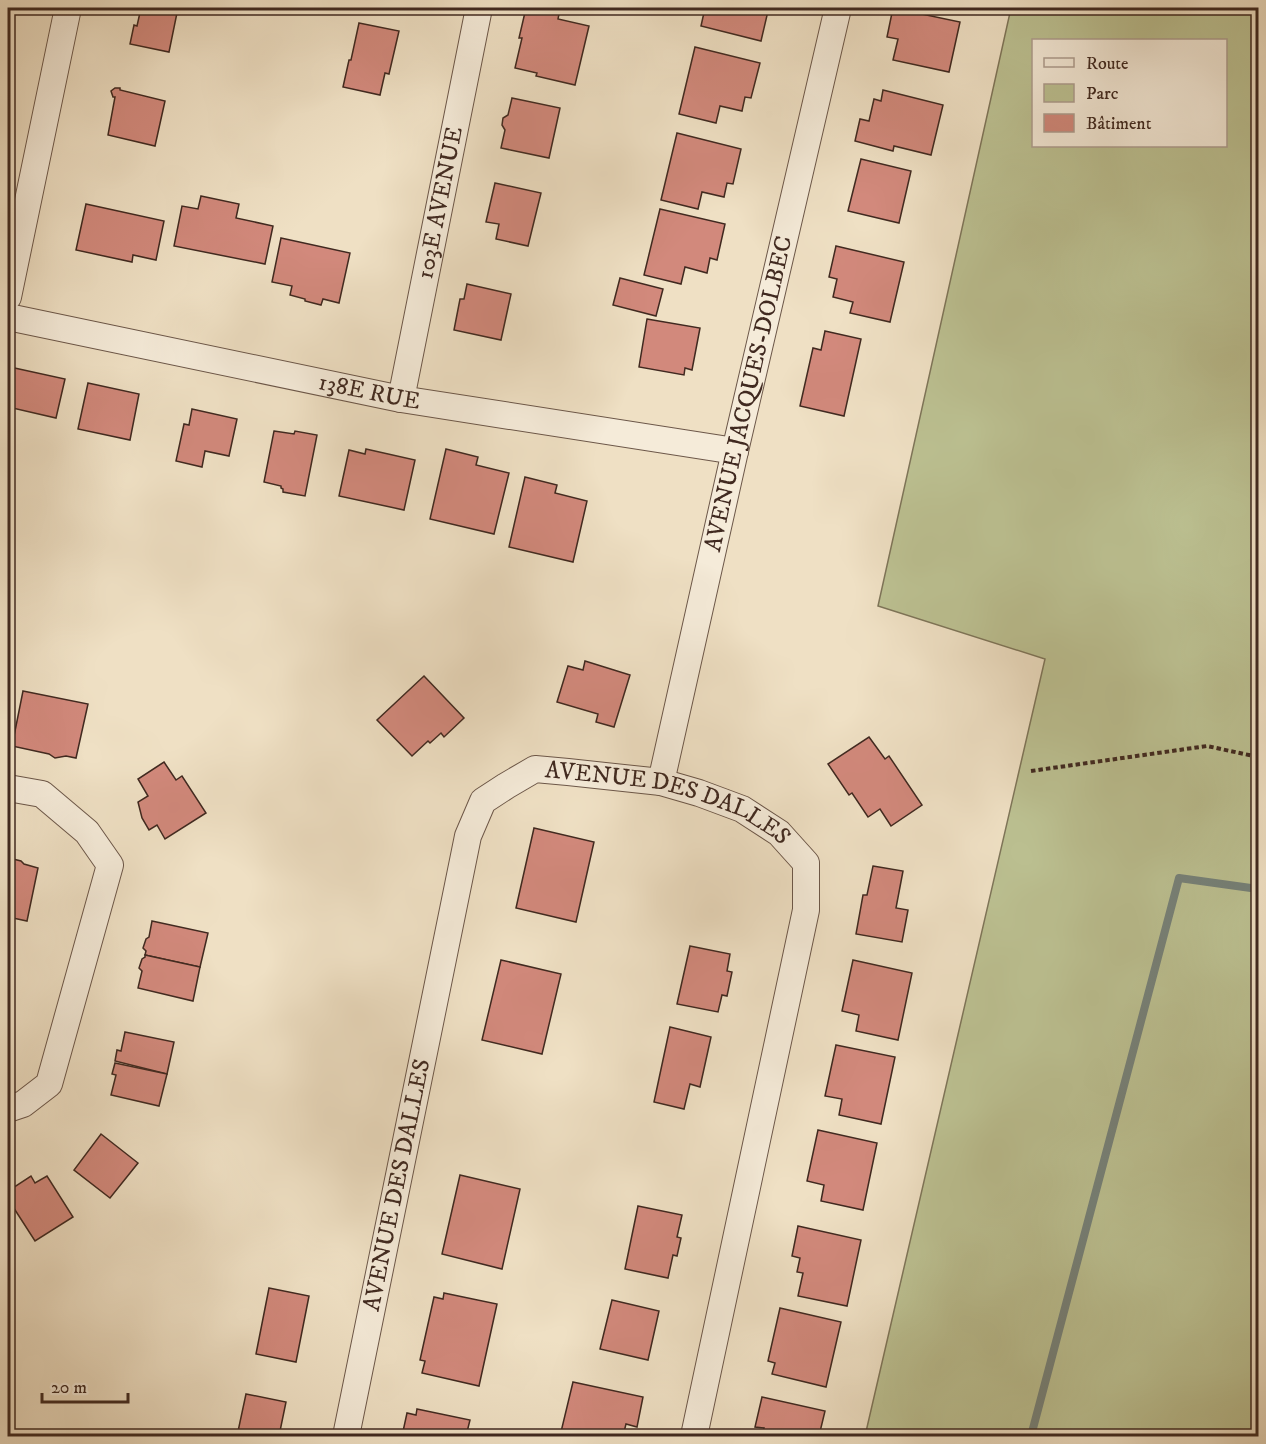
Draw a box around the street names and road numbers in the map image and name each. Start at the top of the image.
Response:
street label: 103E AVENUE [410,124,470,282]
street label: AVENUE JACQUES-DOLBEC [698,233,800,555]
street label: 138E RUE [316,367,422,417]
street label: AVENUE DES DALLES [544,755,797,851]
street label: AVENUE DES DALLES [357,1056,437,1314]

